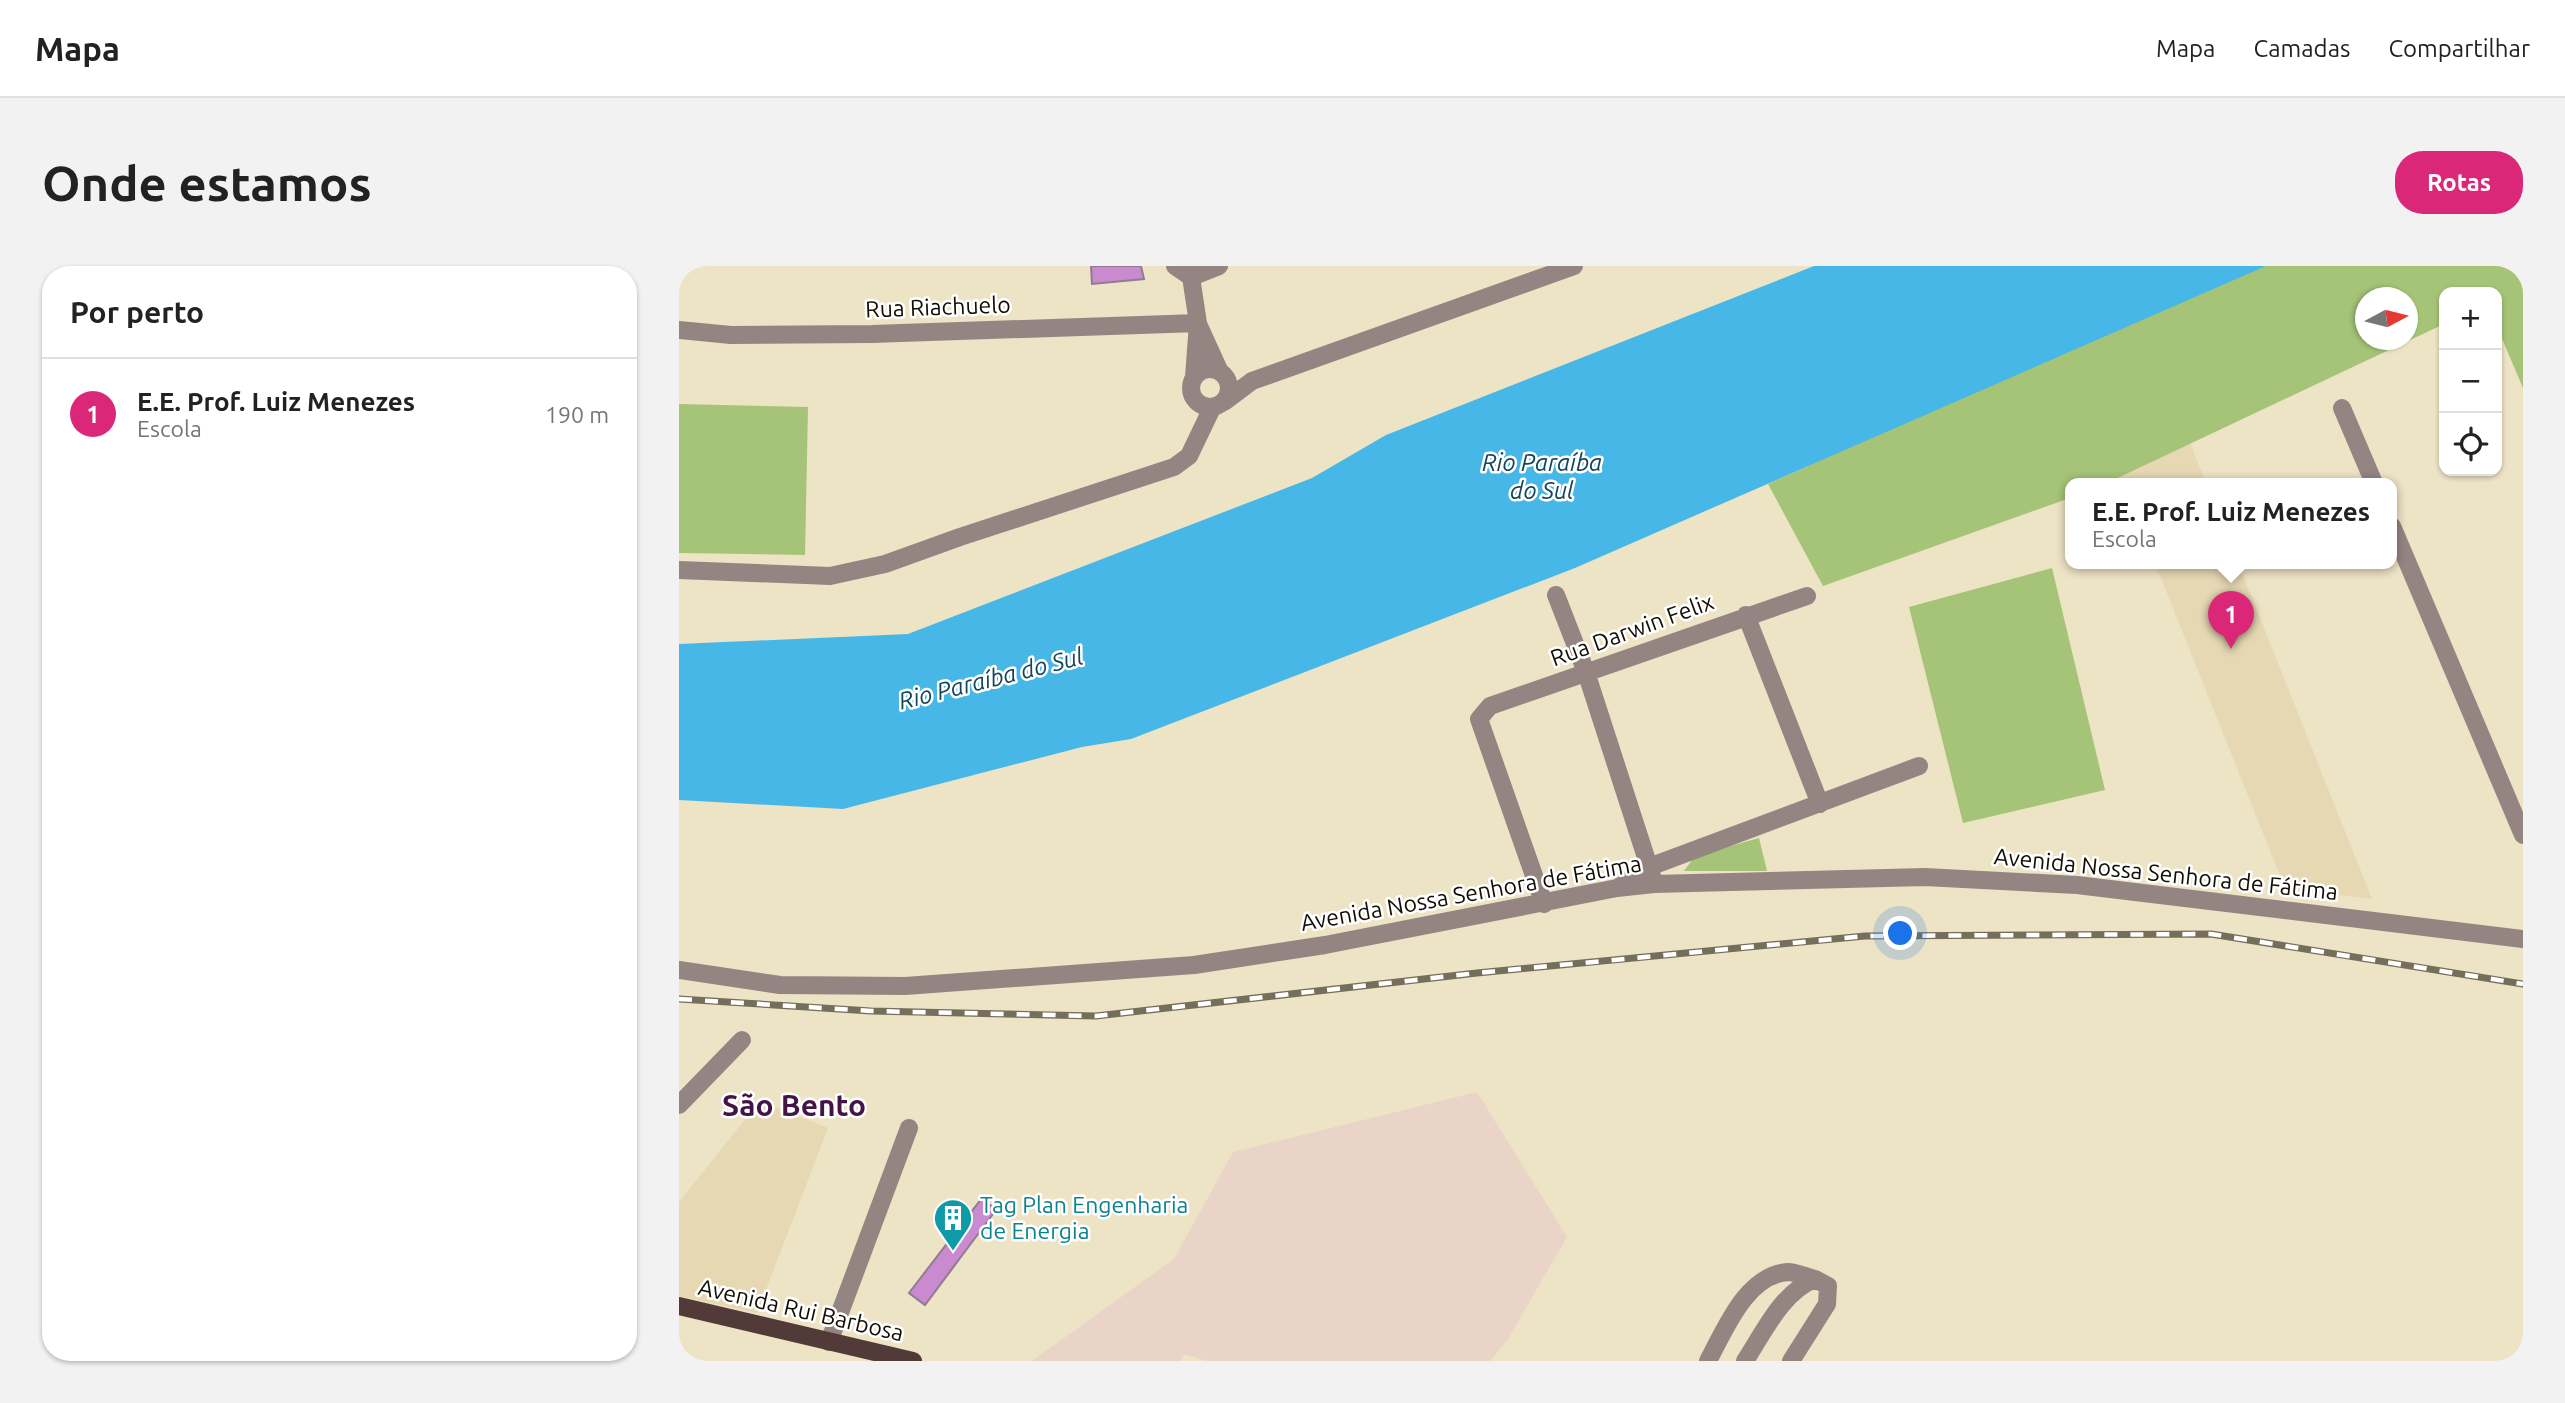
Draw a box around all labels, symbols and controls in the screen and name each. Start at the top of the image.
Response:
text: Mapa [35,30,120,67]
text: Mapa [2156,35,2215,62]
text: Camadas [2253,35,2350,62]
text: Compartilhar [2388,35,2530,62]
button: Rotas [2395,151,2523,214]
text: Onde estamos [42,155,372,210]
north arrow [2355,287,2418,350]
map controls [2439,287,2502,476]
button: + [2439,287,2502,350]
street label: Rua Riachuelo [865,291,1011,322]
text: Por perto [70,295,204,329]
button: − [2439,350,2502,413]
text: E.E. Prof. Luiz Menezes [137,387,415,416]
text: 1 [87,402,99,427]
text: 190 m [545,402,609,427]
button: locate [2439,413,2502,476]
text: Escola [137,416,202,441]
water label: Rio Paraíba do Sul [1482,449,1602,504]
popup [2065,478,2397,569]
text: E.E. Prof. Luiz Menezes [2092,497,2370,526]
text: Escola [2092,526,2157,551]
street label: Rua Darwin Felix [1547,588,1717,671]
pin: 1 [2208,591,2254,649]
water label: Rio Paraíba do Sul [896,642,1086,715]
street label: Avenida Nossa Senhora de Fátima [1993,843,2339,904]
street label: Avenida Nossa Senhora de Fátima [1298,850,1643,935]
your location [1883,916,1917,950]
district label: São Bento [722,1088,866,1122]
place label: Tag Plan Engenharia de Energia [980,1192,1188,1243]
building icon: Tag Plan Engenharia de Energia [932,1197,974,1252]
street label: Avenida Rui Barbosa [696,1274,906,1345]

